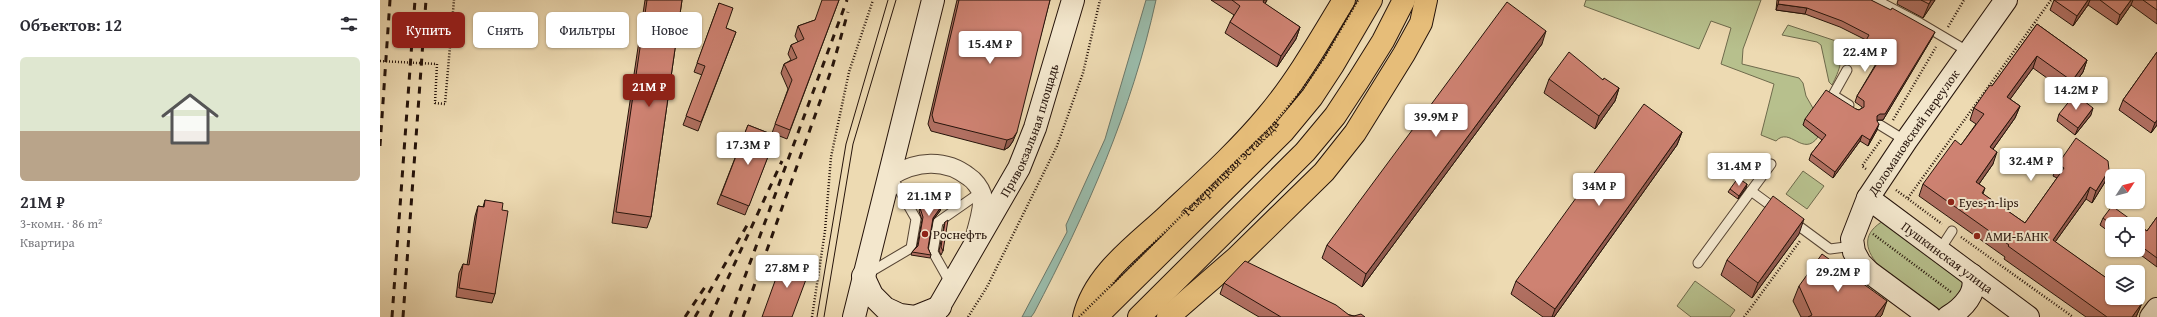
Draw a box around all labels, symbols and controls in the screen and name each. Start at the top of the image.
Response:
text: Объектов: 12 [20,12,122,37]
chip: Купить [392,12,465,48]
chip: Снять [473,12,538,48]
chip: Фильтры [546,12,629,48]
chip: Новое [637,12,702,48]
icon: filters [338,13,360,35]
pin: 15.4M ₽ [953,31,1027,65]
text: 15.4M ₽ [968,34,1012,53]
pin: 22.4M ₽ [1828,39,1902,73]
text: 22.4M ₽ [1843,42,1887,61]
street label: Привокзальная площадь [995,61,1063,200]
street label: Доломановский переулок [1862,65,1964,200]
pin: 21M ₽ [621,74,677,108]
text: 21M ₽ [632,77,666,96]
pin: 14.2M ₽ [2039,77,2113,111]
text: 14.2M ₽ [2054,80,2098,99]
icon: home [154,83,226,155]
pin: 39.9M ₽ [1399,104,1473,138]
text: 39.9M ₽ [1414,107,1458,126]
street label: Темерницкая эстакада [1176,114,1284,221]
pin: 17.3M ₽ [711,132,785,166]
text: 17.3M ₽ [726,135,770,154]
pin: 32.4M ₽ [1994,148,2068,182]
text: 32.4M ₽ [2009,151,2053,170]
pin: 31.4M ₽ [1702,153,1776,187]
text: 31.4M ₽ [1717,156,1761,175]
north arrow [2105,169,2145,209]
map controls [2105,169,2145,305]
pin: 34M ₽ [1571,173,1627,207]
text: 34M ₽ [1582,176,1616,195]
pin: 21.1M ₽ [892,183,966,217]
text: 21.1M ₽ [907,186,951,205]
text: 21M ₽ [20,189,65,214]
place label: Eyes-n-lips [1959,193,2019,212]
marker: Eyes-n-lips [1946,197,1956,207]
text: 3-комн. · 86 m² [20,214,102,233]
street label: Пушкинская улица [1898,217,1998,298]
button: locate [2105,217,2145,257]
place label: Роснефть [933,225,987,244]
place label: АМИ-БАНК [1985,227,2048,246]
marker: Роснефть [920,229,930,239]
marker: АМИ-БАНК [1972,231,1982,241]
text: Квартира [20,233,75,252]
pin: 27.8M ₽ [750,255,824,289]
text: 27.8M ₽ [765,258,809,277]
pin: 29.2M ₽ [1801,259,1875,293]
text: 29.2M ₽ [1816,262,1860,281]
button: layers [2105,265,2145,305]

